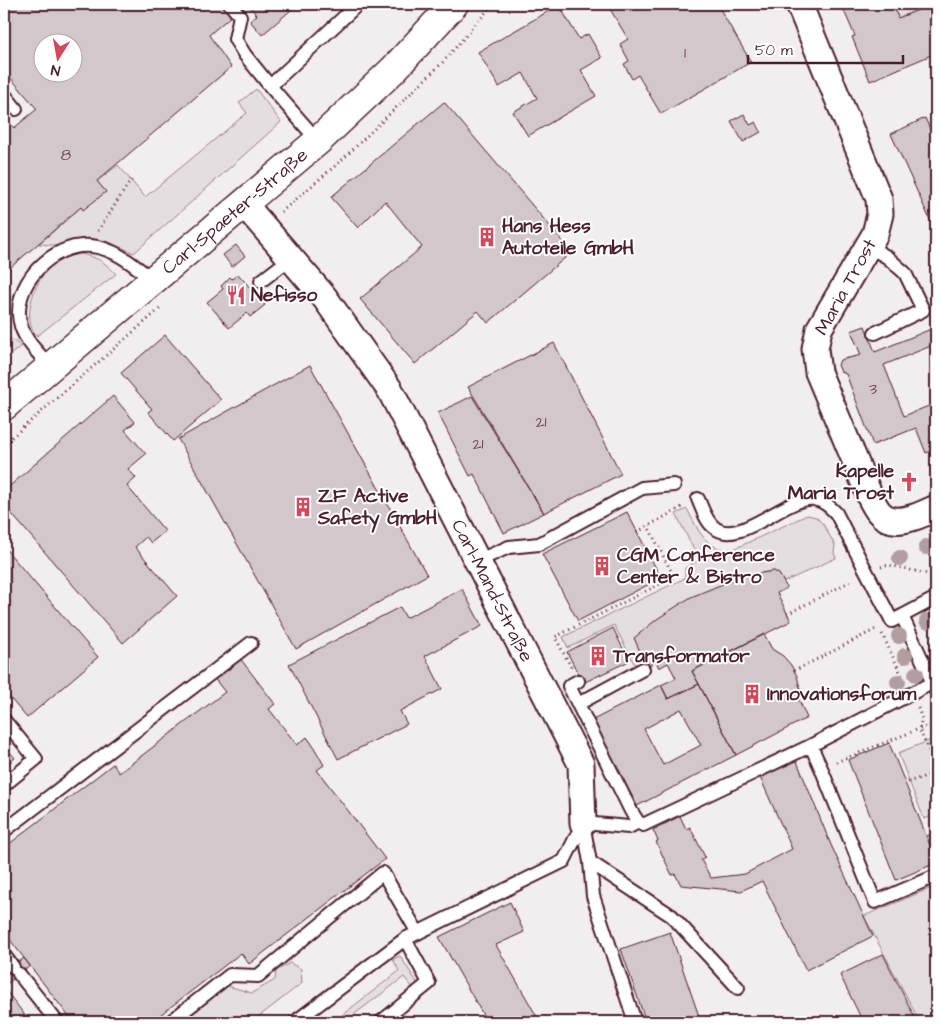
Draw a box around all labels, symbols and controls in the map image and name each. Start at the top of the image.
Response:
north arrow [32,32,82,82]
scale bar [748,32,902,64]
text: 50 m [755,40,793,61]
house number: 1 [684,42,686,64]
text: N [49,59,62,80]
street label: Carl-Spaeter-Straße [156,142,314,281]
house number: 8 [61,144,71,166]
place label: Hans Hess Autoteile GmbH [502,213,635,262]
building icon: Hans Hess Autoteile GmbH [476,226,498,248]
street label: Maria Trost [808,234,884,340]
place label: Nefisso [251,282,317,309]
restaurant icon: Nefisso [225,284,247,306]
house number: 3 [869,378,877,400]
house number: 21 [535,411,547,433]
house number: 21 [472,433,484,455]
place label: Kapelle Maria Trost [788,458,895,507]
church icon: Kapelle Maria Trost [898,471,920,493]
place label: ZF Active Safety GmbH [317,483,438,533]
building icon: ZF Active Safety GmbH [292,496,314,518]
street label: Carl-Mand-Straße [445,515,540,667]
place label: CGM Conference Center & Bistro [617,542,775,591]
building icon: CGM Conference Center & Bistro [591,555,613,577]
place label: Transformator [612,643,750,670]
building icon: Transformator [587,645,609,667]
place label: Innovationsforum [767,681,917,708]
building icon: Innovationsforum [741,683,763,705]

